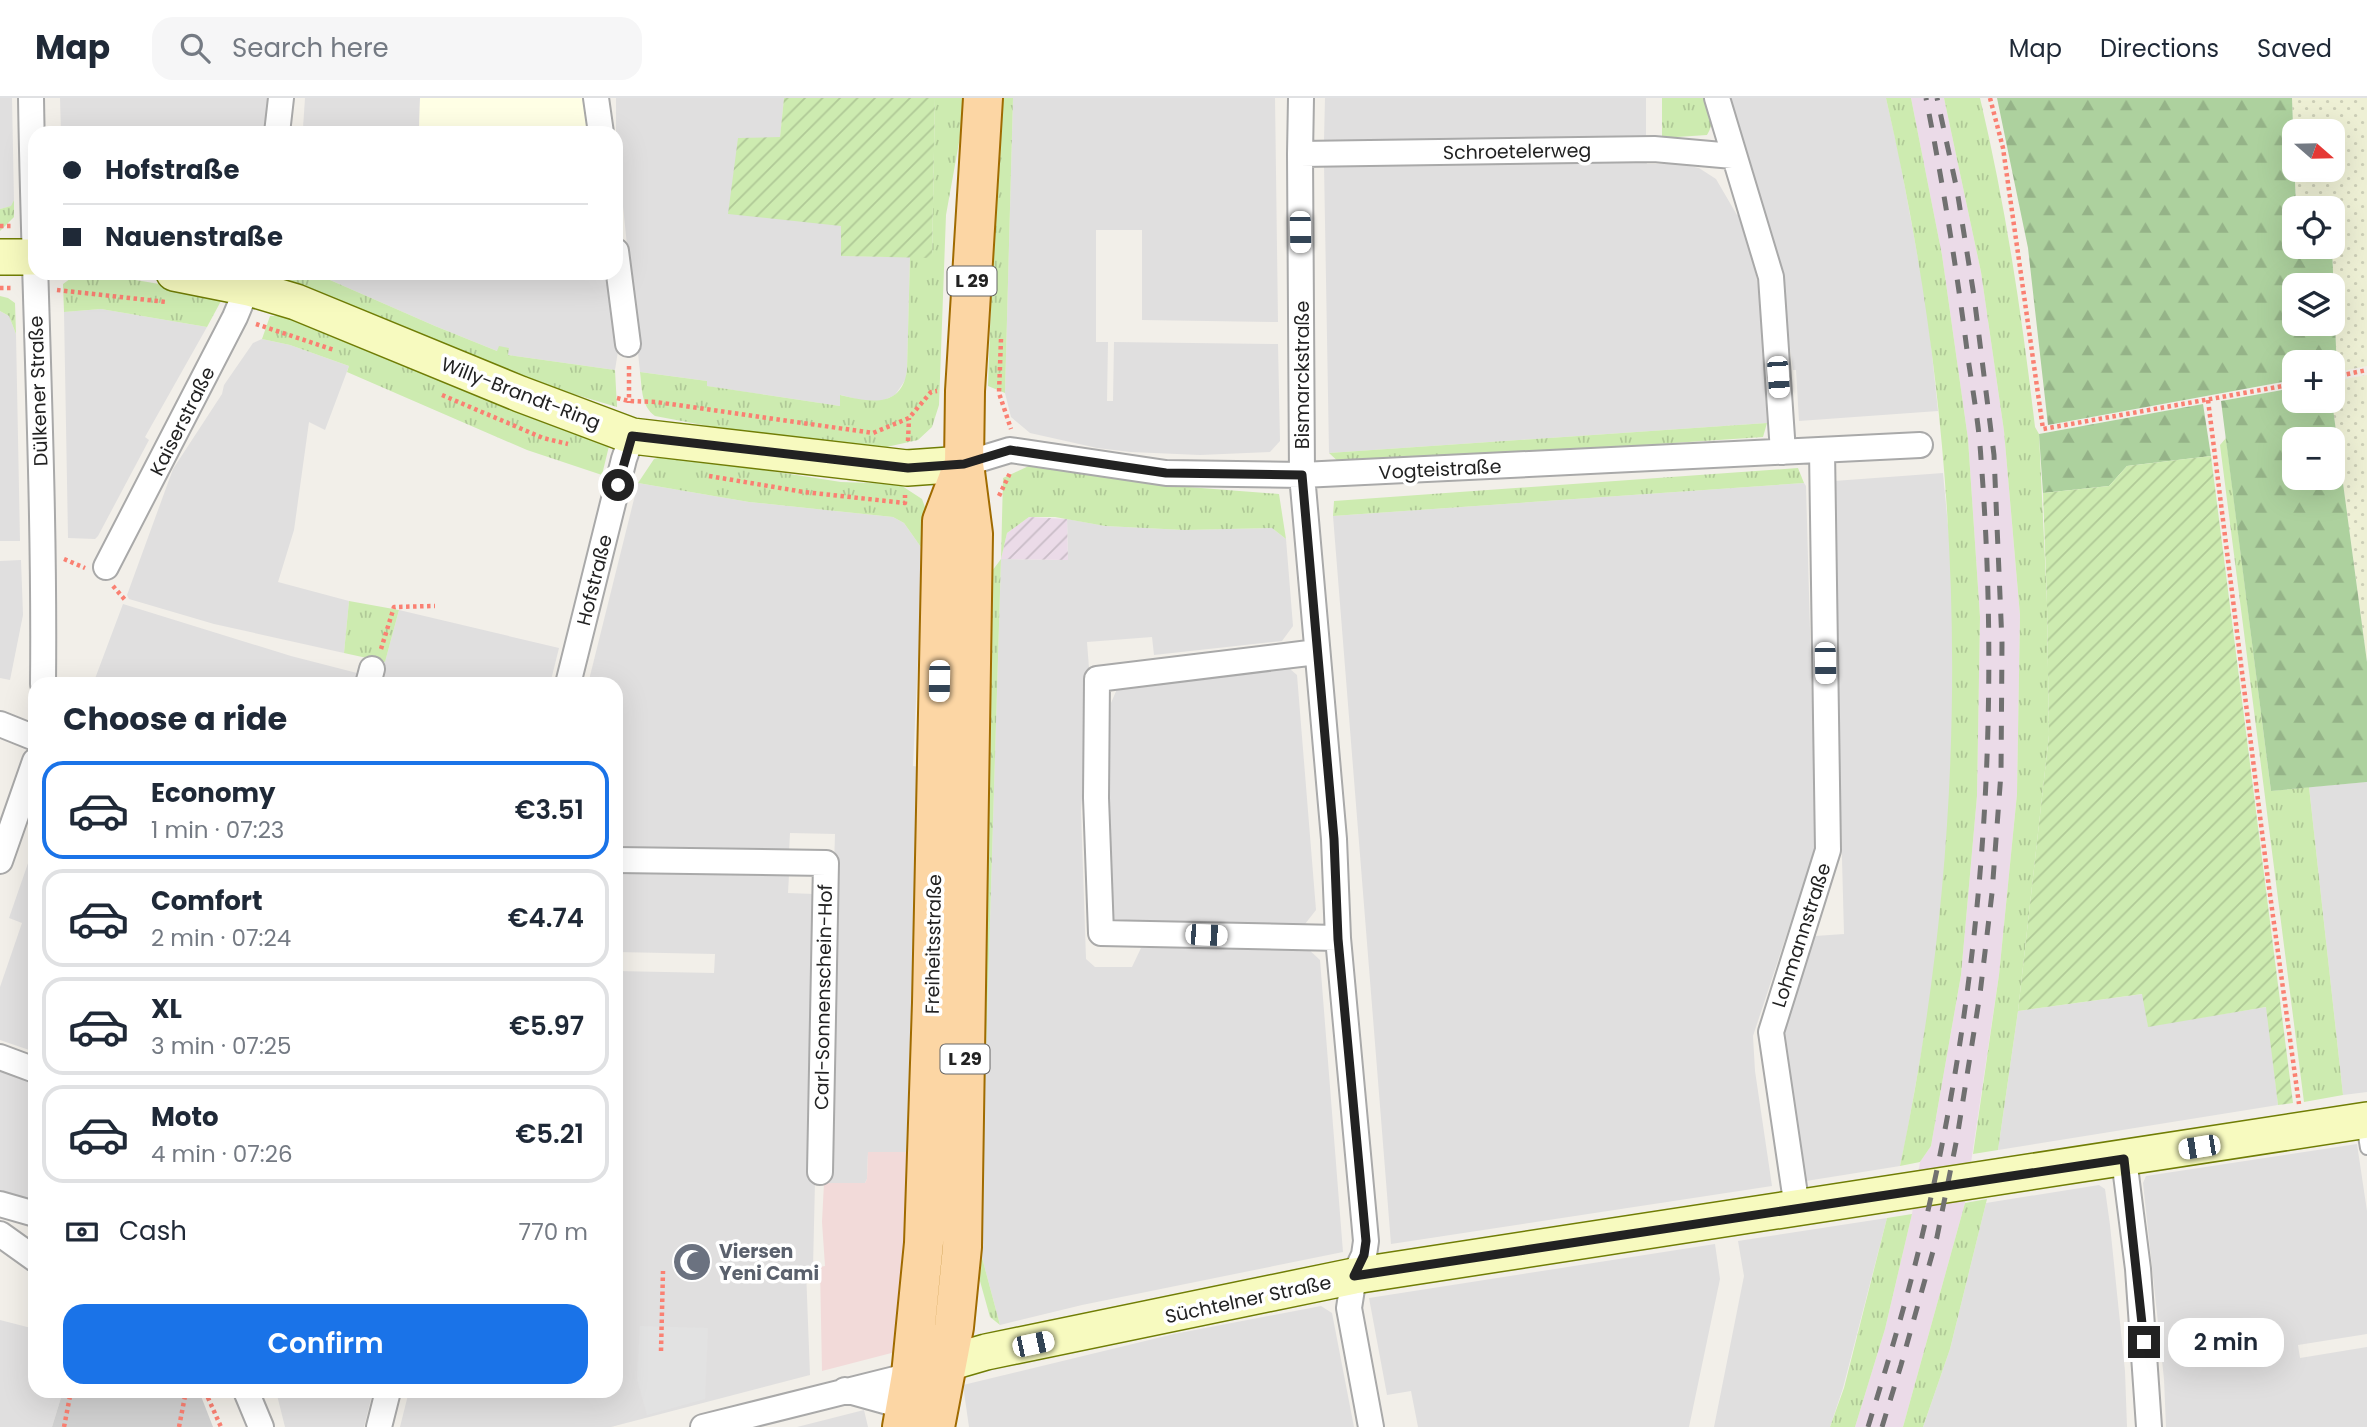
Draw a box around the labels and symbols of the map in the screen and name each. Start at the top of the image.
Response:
north arrow [2282,119,2345,182]
street label: Schroetelerweg [1443,137,1591,166]
car [1290,211,1311,253]
road number: L 29 [948,266,996,296]
street label: Bismarckstraße [1289,301,1316,449]
street label: Dülkener Straße [22,315,55,467]
street label: Willy-Brandt-Ring [437,351,605,436]
car [1767,355,1790,399]
street label: Kaiserstraße [143,362,222,480]
street label: Vogteistraße [1378,453,1502,486]
route start [602,469,634,501]
street label: Hofstraße [570,532,619,629]
car [1815,642,1836,684]
car [929,660,950,702]
street label: Lohmannstraße [1765,859,1838,1011]
street label: Freiheitsstraße [919,874,948,1014]
street label: Carl-Sonnenschein-Hof [808,884,839,1110]
car [1185,924,1228,946]
road number: L 29 [940,1044,990,1074]
car [2177,1133,2222,1161]
place label: Viersen Yeni Cami [719,1238,819,1287]
mosque icon: Viersen Yeni Cami [671,1241,713,1283]
street label: Süchtelner Straße [1163,1269,1334,1330]
callout: 2 min [2168,1318,2284,1366]
route end [2128,1326,2160,1358]
car [1011,1329,1056,1359]

